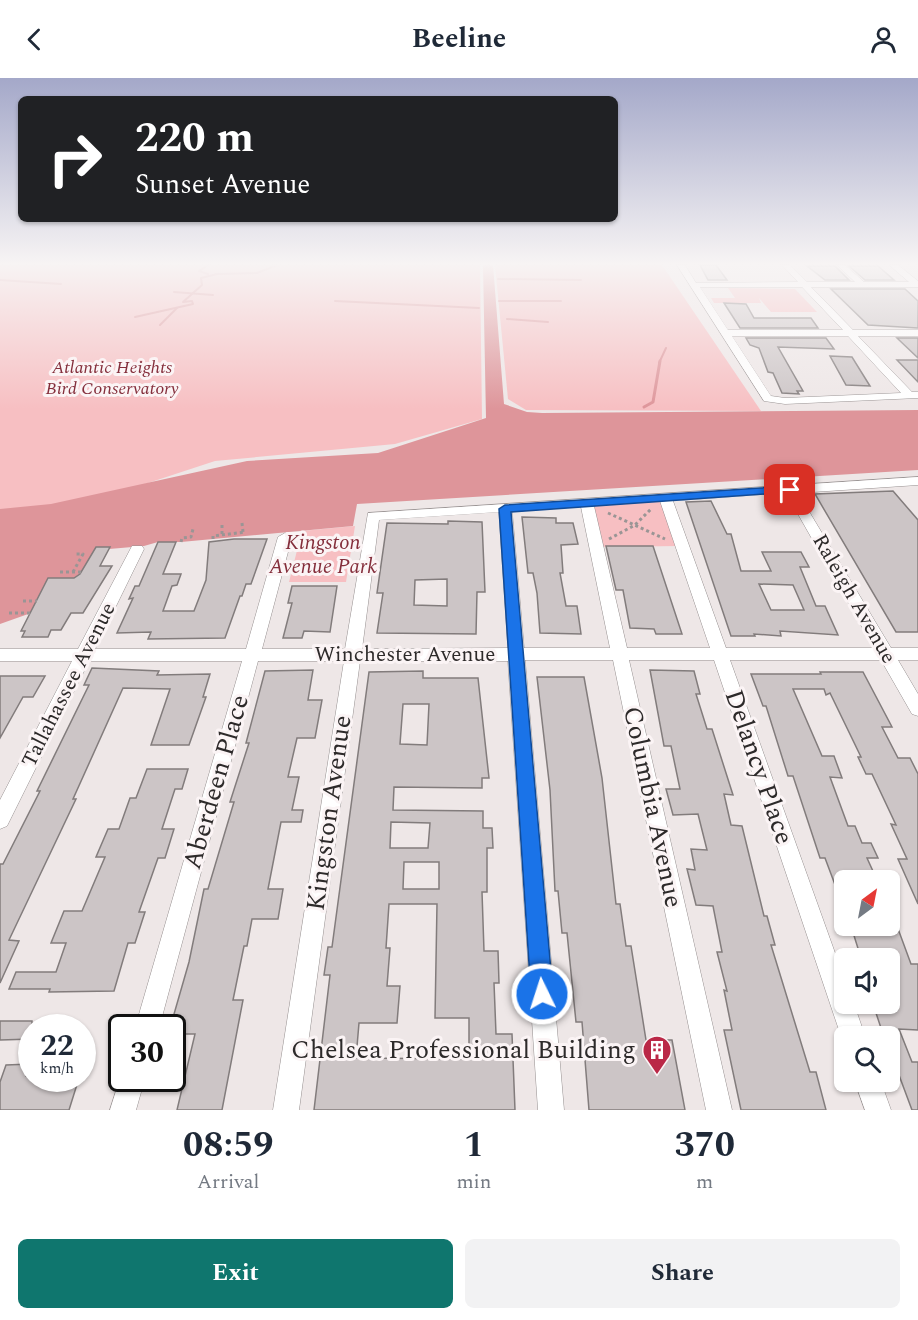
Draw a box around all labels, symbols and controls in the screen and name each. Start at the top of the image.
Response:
text: Beeline [412,18,506,60]
icon: back [18,23,51,56]
icon: person [867,23,900,56]
text: 220 m [135,107,254,170]
icon: right [36,120,114,198]
text: Sunset Avenue [135,164,310,206]
park label: Atlantic Heights Bird Conservatory [45,354,179,402]
pin [764,464,815,515]
icon: arrive [773,473,806,506]
park label: Kingston Avenue Park [268,527,377,583]
street label: Raleigh Avenue [804,528,904,670]
street label: Tallahassee Avenue [14,597,124,773]
street label: Winchester Avenue [315,639,496,671]
street label: Delancy Place [714,684,804,850]
street label: Aberdeen Place [172,690,260,874]
street label: Columbia Avenue [612,703,694,911]
street label: Kingston Avenue [295,713,363,913]
north arrow [834,870,900,936]
map controls [834,870,900,1092]
button: sound [834,948,900,1014]
position arrow [510,962,574,1026]
speed limit sign: 30 [108,1014,186,1092]
text: 22 [40,1023,74,1069]
button: search [834,1026,900,1092]
place label: Chelsea Professional Building [291,1030,636,1070]
building icon: Chelsea Professional Building [641,1034,673,1076]
text: km/h [40,1057,74,1080]
text: 08:59 [183,1118,273,1173]
text: 1 [464,1118,484,1173]
text: 370 [674,1118,735,1173]
text: Arrival [197,1167,259,1197]
text: min [456,1167,491,1197]
text: m [696,1167,713,1197]
button: Exit [18,1239,453,1308]
button: Share [465,1239,900,1308]

